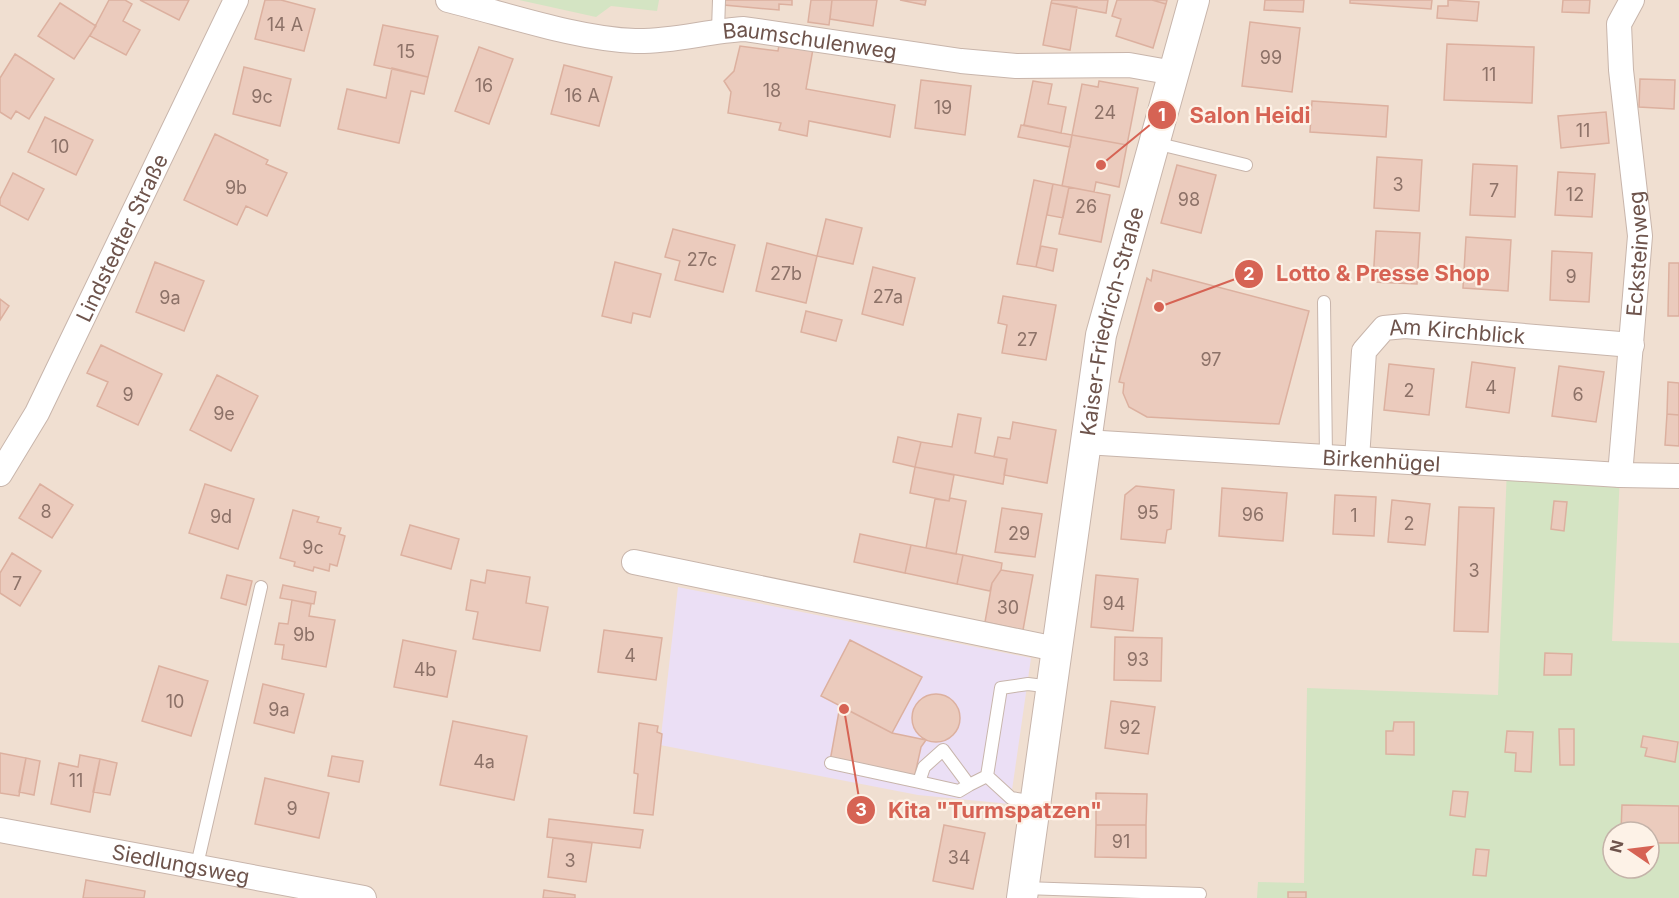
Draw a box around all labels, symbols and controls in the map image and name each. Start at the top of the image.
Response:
house number: 14 A [267,14,303,35]
street label: Baumschulenweg [721,16,899,64]
house number: 15 [397,41,415,62]
house number: 99 [1260,47,1282,68]
house number: 11 [1482,64,1496,85]
house number: 16 [475,75,493,96]
house number: 18 [763,80,781,101]
house number: 16 A [564,85,600,106]
house number: 9c [251,86,273,107]
callout: Salon Heidi [1147,95,1322,135]
house number: 19 [934,97,952,118]
house number: 24 [1094,102,1116,123]
text: Salon Heidi [1190,102,1310,128]
text: 1 [1158,104,1166,125]
house number: 11 [1576,120,1590,141]
house number: 10 [51,136,69,157]
street label: Lindstedter Straße [70,150,173,326]
house number: 3 [1392,174,1404,195]
house number: 9b [225,177,247,198]
house number: 7 [1489,180,1499,201]
house number: 12 [1566,184,1584,205]
house number: 98 [1178,189,1200,210]
street label: Ecksteinweg [1621,190,1653,317]
house number: 26 [1075,196,1097,217]
street label: Kaiser-Friedrich-Straße [1075,204,1148,437]
house number: 27c [687,249,717,270]
callout: Lotto & Presse Shop [1234,254,1502,294]
text: Lotto & Presse Shop [1276,260,1490,286]
house number: 27b [770,263,802,284]
text: 2 [1243,263,1255,284]
house number: 9 [1565,266,1577,287]
house number: 27a [873,286,903,307]
house number: 9a [159,287,181,308]
street label: Am Kirchblick [1388,313,1527,349]
house number: 27 [1016,329,1038,350]
house number: 97 [1201,349,1222,370]
house number: 4 [1485,377,1497,398]
house number: 2 [1404,380,1414,401]
house number: 9 [122,384,134,405]
house number: 6 [1572,384,1584,405]
house number: 9e [213,403,235,424]
street label: Birkenhügel [1322,444,1441,476]
house number: 8 [40,501,52,522]
house number: 95 [1137,502,1159,523]
house number: 96 [1242,504,1264,525]
house number: 1 [1350,505,1358,526]
house number: 9d [210,506,232,527]
house number: 2 [1404,513,1414,534]
house number: 29 [1008,523,1030,544]
house number: 9c [302,537,324,558]
house number: 3 [1468,560,1480,581]
house number: 7 [12,573,22,594]
house number: 94 [1103,593,1125,614]
house number: 30 [997,597,1019,618]
house number: 9b [293,624,315,645]
house number: 4 [624,645,636,666]
house number: 93 [1127,649,1149,670]
house number: 4b [414,659,436,680]
house number: 10 [166,691,184,712]
house number: 9a [268,699,290,720]
house number: 92 [1119,717,1141,738]
house number: 4a [473,751,495,772]
house number: 11 [69,770,83,791]
callout: Kita "Turmspatzen" [846,790,1114,830]
text: Kita "Turmspatzen" [888,797,1102,823]
house number: 9 [286,798,298,819]
text: 3 [855,799,867,820]
north arrow [1601,820,1661,880]
house number: 91 [1112,831,1130,852]
text: N [1605,838,1628,855]
street label: Siedlungsweg [110,839,252,889]
house number: 34 [948,847,970,868]
house number: 3 [564,850,576,871]

